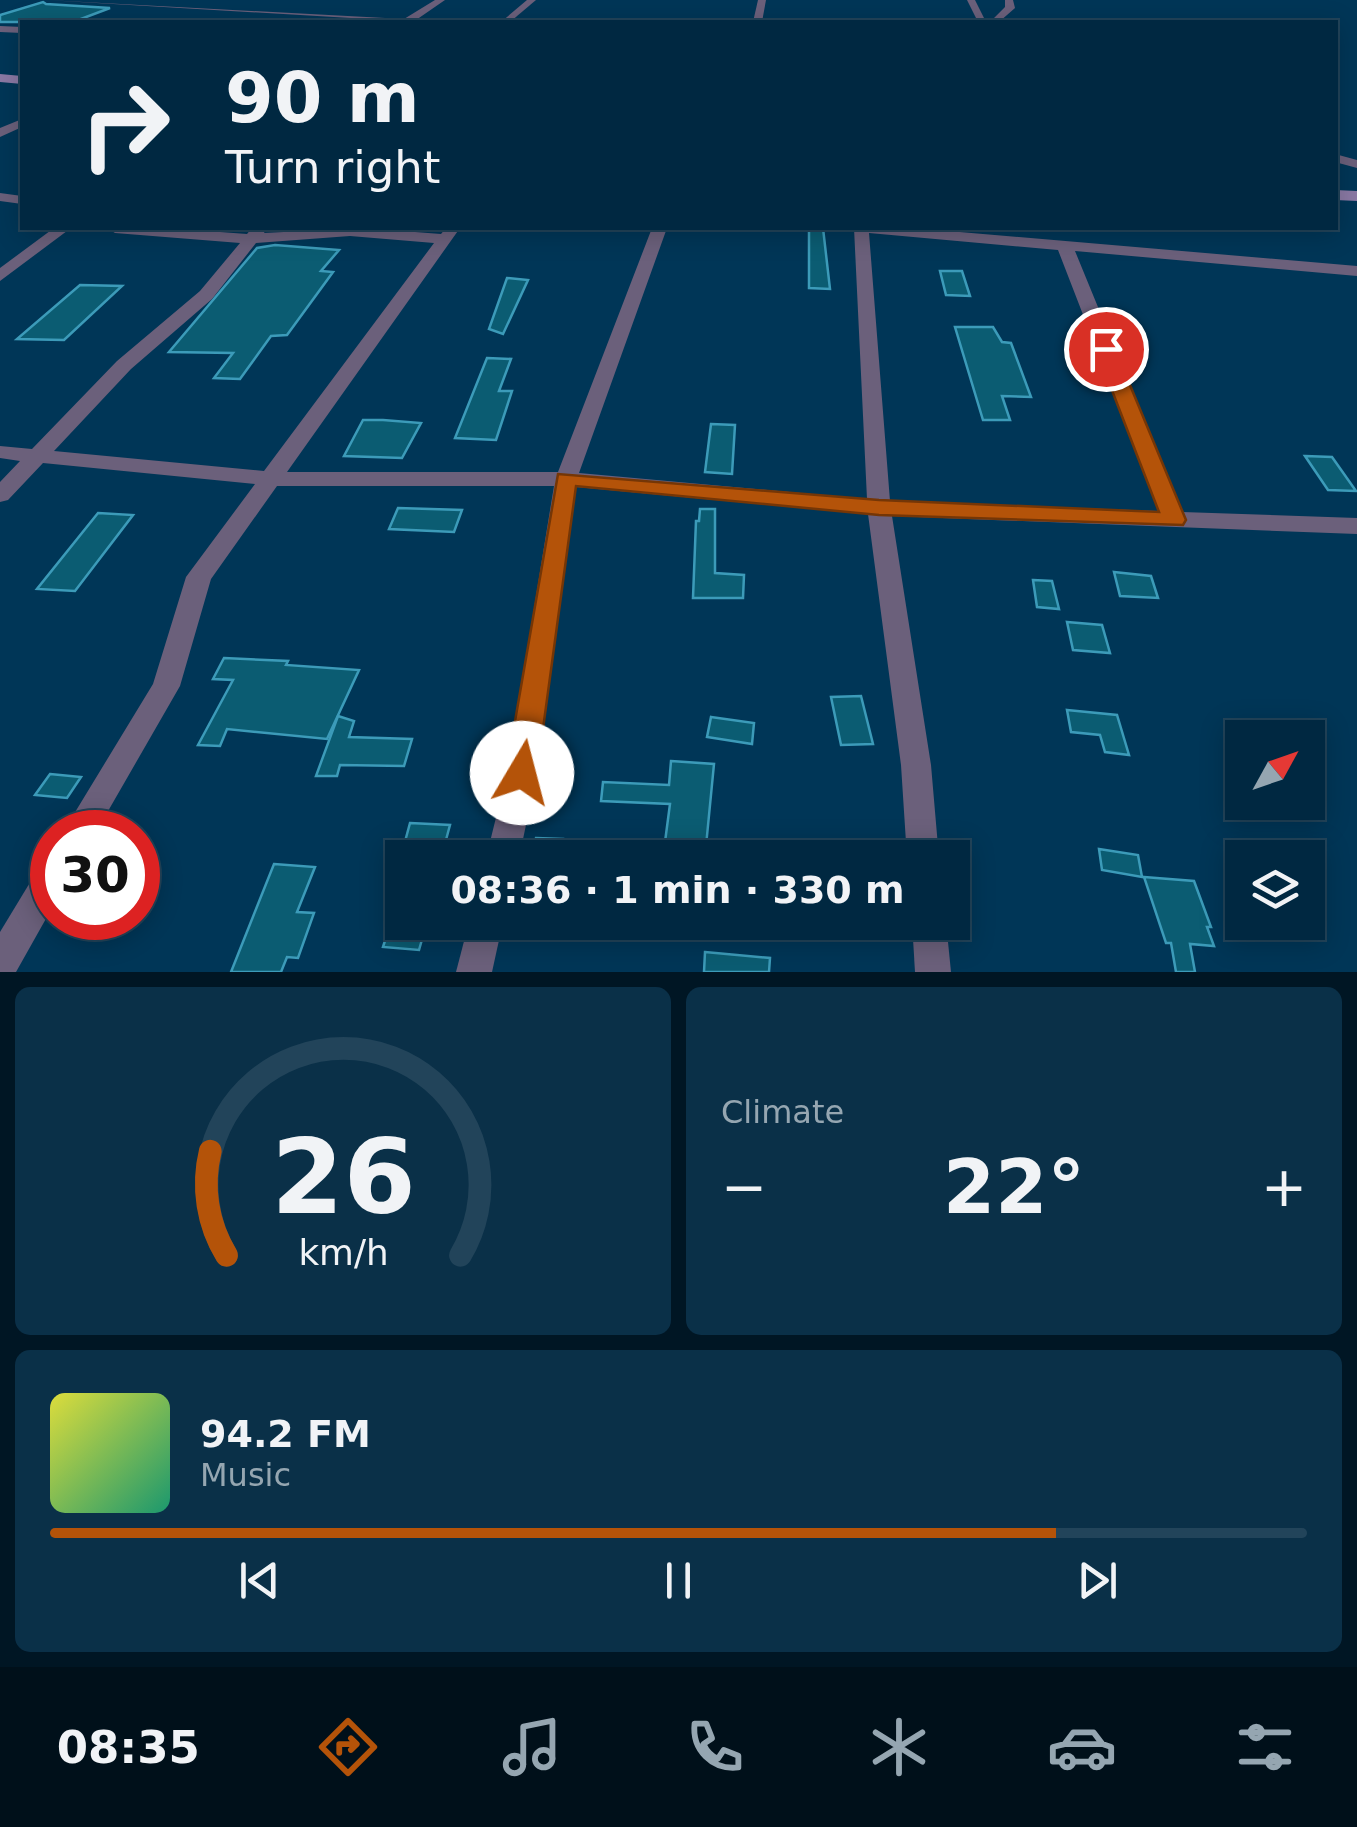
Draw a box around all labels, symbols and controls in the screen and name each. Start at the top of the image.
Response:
text: 90 m [225,57,420,139]
icon: right [60,60,190,190]
text: Turn right [225,141,440,194]
pin [1064,307,1149,392]
icon: arrive [1079,322,1134,377]
north arrow [1225,720,1325,820]
map controls [1225,720,1325,940]
position arrow [470,721,574,825]
speed limit sign: 30 [30,810,160,940]
button: layers [1225,840,1325,940]
text: 08:36 · 1 min · 330 m [450,868,905,912]
text: Climate [721,1093,844,1131]
text: 26 [271,1116,415,1238]
text: 22° [943,1143,1085,1231]
text: − [721,1155,767,1219]
text: + [1261,1155,1307,1219]
text: km/h [298,1232,388,1273]
text: 94.2 FM [200,1412,371,1456]
text: Music [200,1456,291,1494]
icon: previous [232,1553,287,1608]
icon: pause [651,1553,706,1608]
icon: next [1070,1553,1125,1608]
icon: directions [313,1712,383,1782]
icon: music [497,1712,567,1782]
icon: phone [680,1712,750,1782]
icon: climate [864,1712,934,1782]
icon: car [1047,1712,1117,1782]
icon: filters [1230,1712,1300,1782]
text: 08:35 [57,1721,200,1774]

